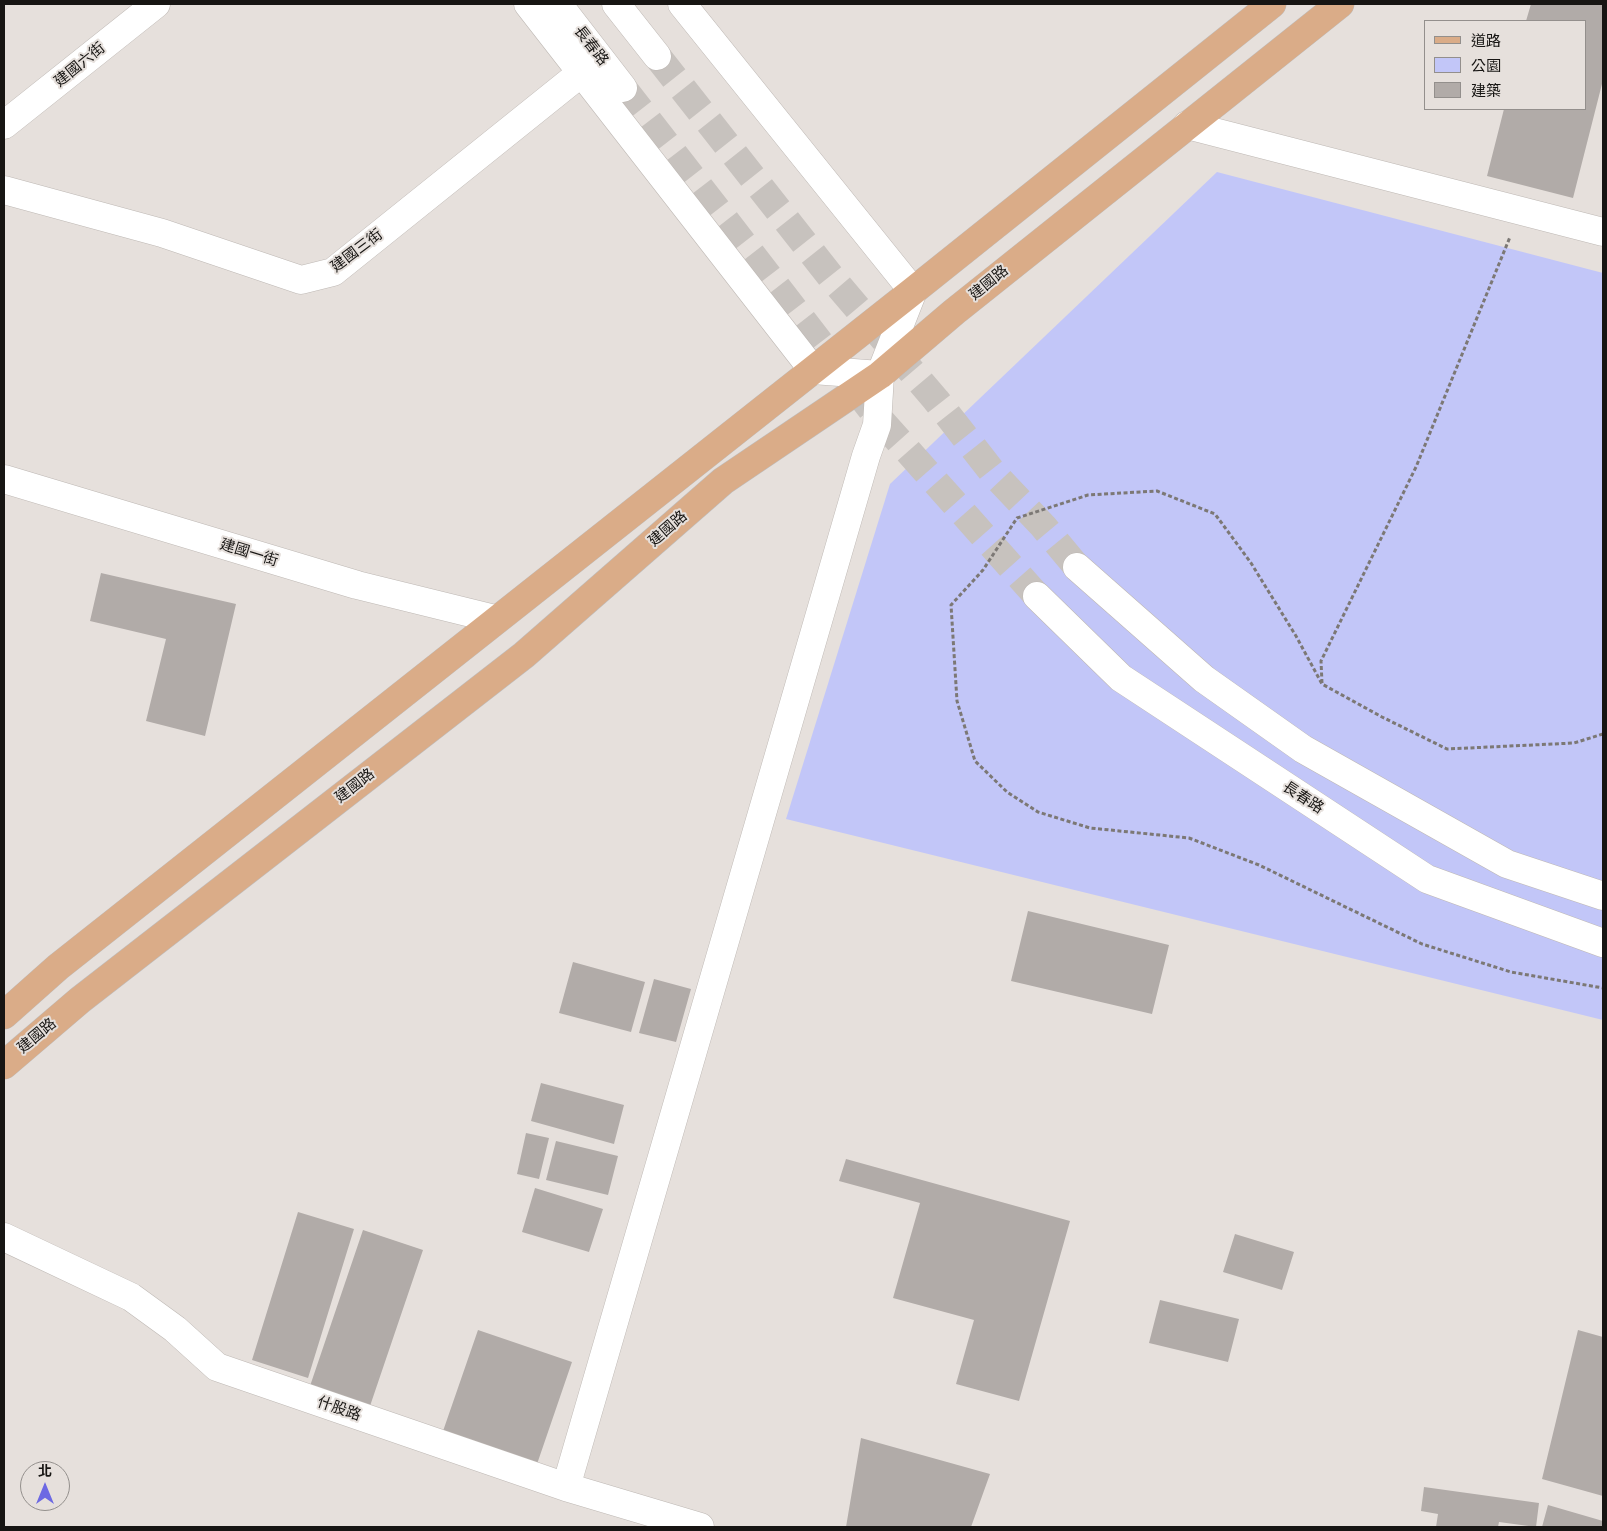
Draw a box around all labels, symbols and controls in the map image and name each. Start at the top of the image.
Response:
legend [1424,20,1587,110]
street label: 長春路 [570,23,612,69]
text: 道路 [1471,32,1501,50]
street label: 建國六街 [51,39,109,91]
text: 公園 [1471,57,1501,75]
text: 建築 [1471,82,1501,100]
street label: 建國三街 [328,226,386,276]
street label: 建國路 [966,262,1012,304]
street label: 建國路 [645,507,691,551]
street label: 建國一街 [218,536,280,570]
street label: 建國路 [332,765,378,807]
street label: 長春路 [1279,778,1327,818]
street label: 建國路 [14,1015,60,1057]
street label: 什股路 [315,1393,363,1425]
north arrow [20,1461,70,1511]
text: 北 [38,1463,52,1480]

